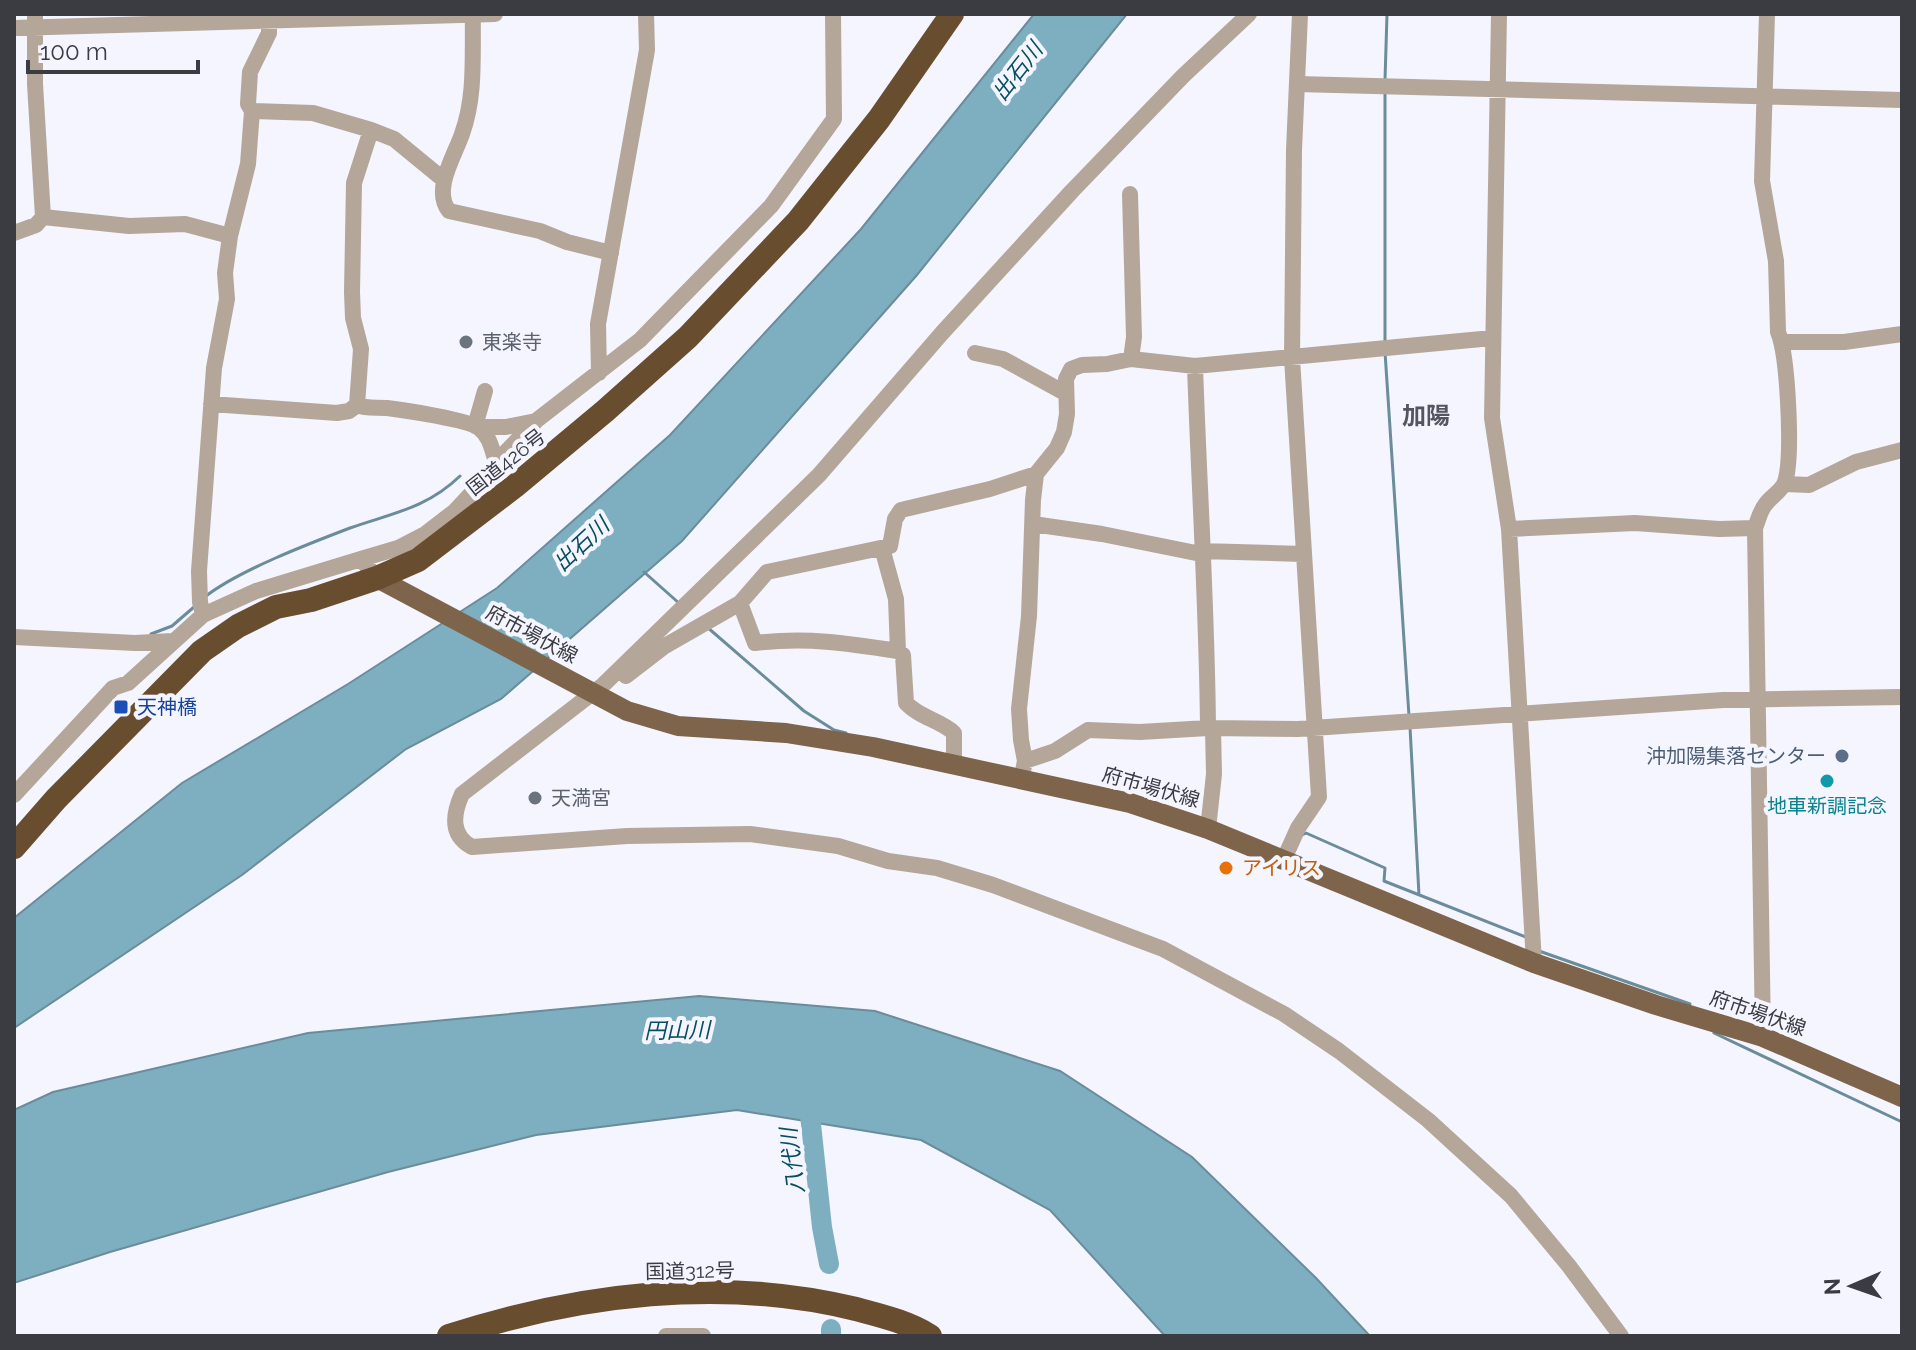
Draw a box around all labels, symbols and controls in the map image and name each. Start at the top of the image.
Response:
scale bar [28,24,198,74]
water label: 出石川 [986,35,1049,105]
text: 100 m [40,37,108,66]
place label: 東楽寺 [482,330,542,354]
marker: 東楽寺 [457,333,475,351]
district label: 加陽 [1402,401,1450,430]
street label: 国道426号 [462,424,550,500]
water label: 出石川 [548,511,615,576]
street label: 府市場伏線 [482,600,582,668]
place label: 天神橋 [137,695,197,719]
marker: 天神橋 [112,698,130,716]
place label: 沖加陽集落センター [1646,744,1826,768]
marker: 沖加陽集落センター [1833,747,1851,765]
street label: 府市場伏線 [1100,762,1202,812]
marker: 地車新調記念 [1818,772,1836,790]
place label: 天満宮 [551,786,611,810]
marker: 天満宮 [526,789,544,807]
place label: 地車新調記念 [1767,794,1887,818]
place label: アイリス [1242,856,1321,880]
marker: アイリス [1217,859,1235,877]
street label: 府市場伏線 [1707,985,1809,1041]
water label: 円山川 [644,1016,712,1044]
water label: 八代川 [775,1125,809,1195]
north arrow [1812,1246,1892,1326]
street label: 国道312号 [645,1258,735,1284]
text: N [1819,1278,1845,1296]

